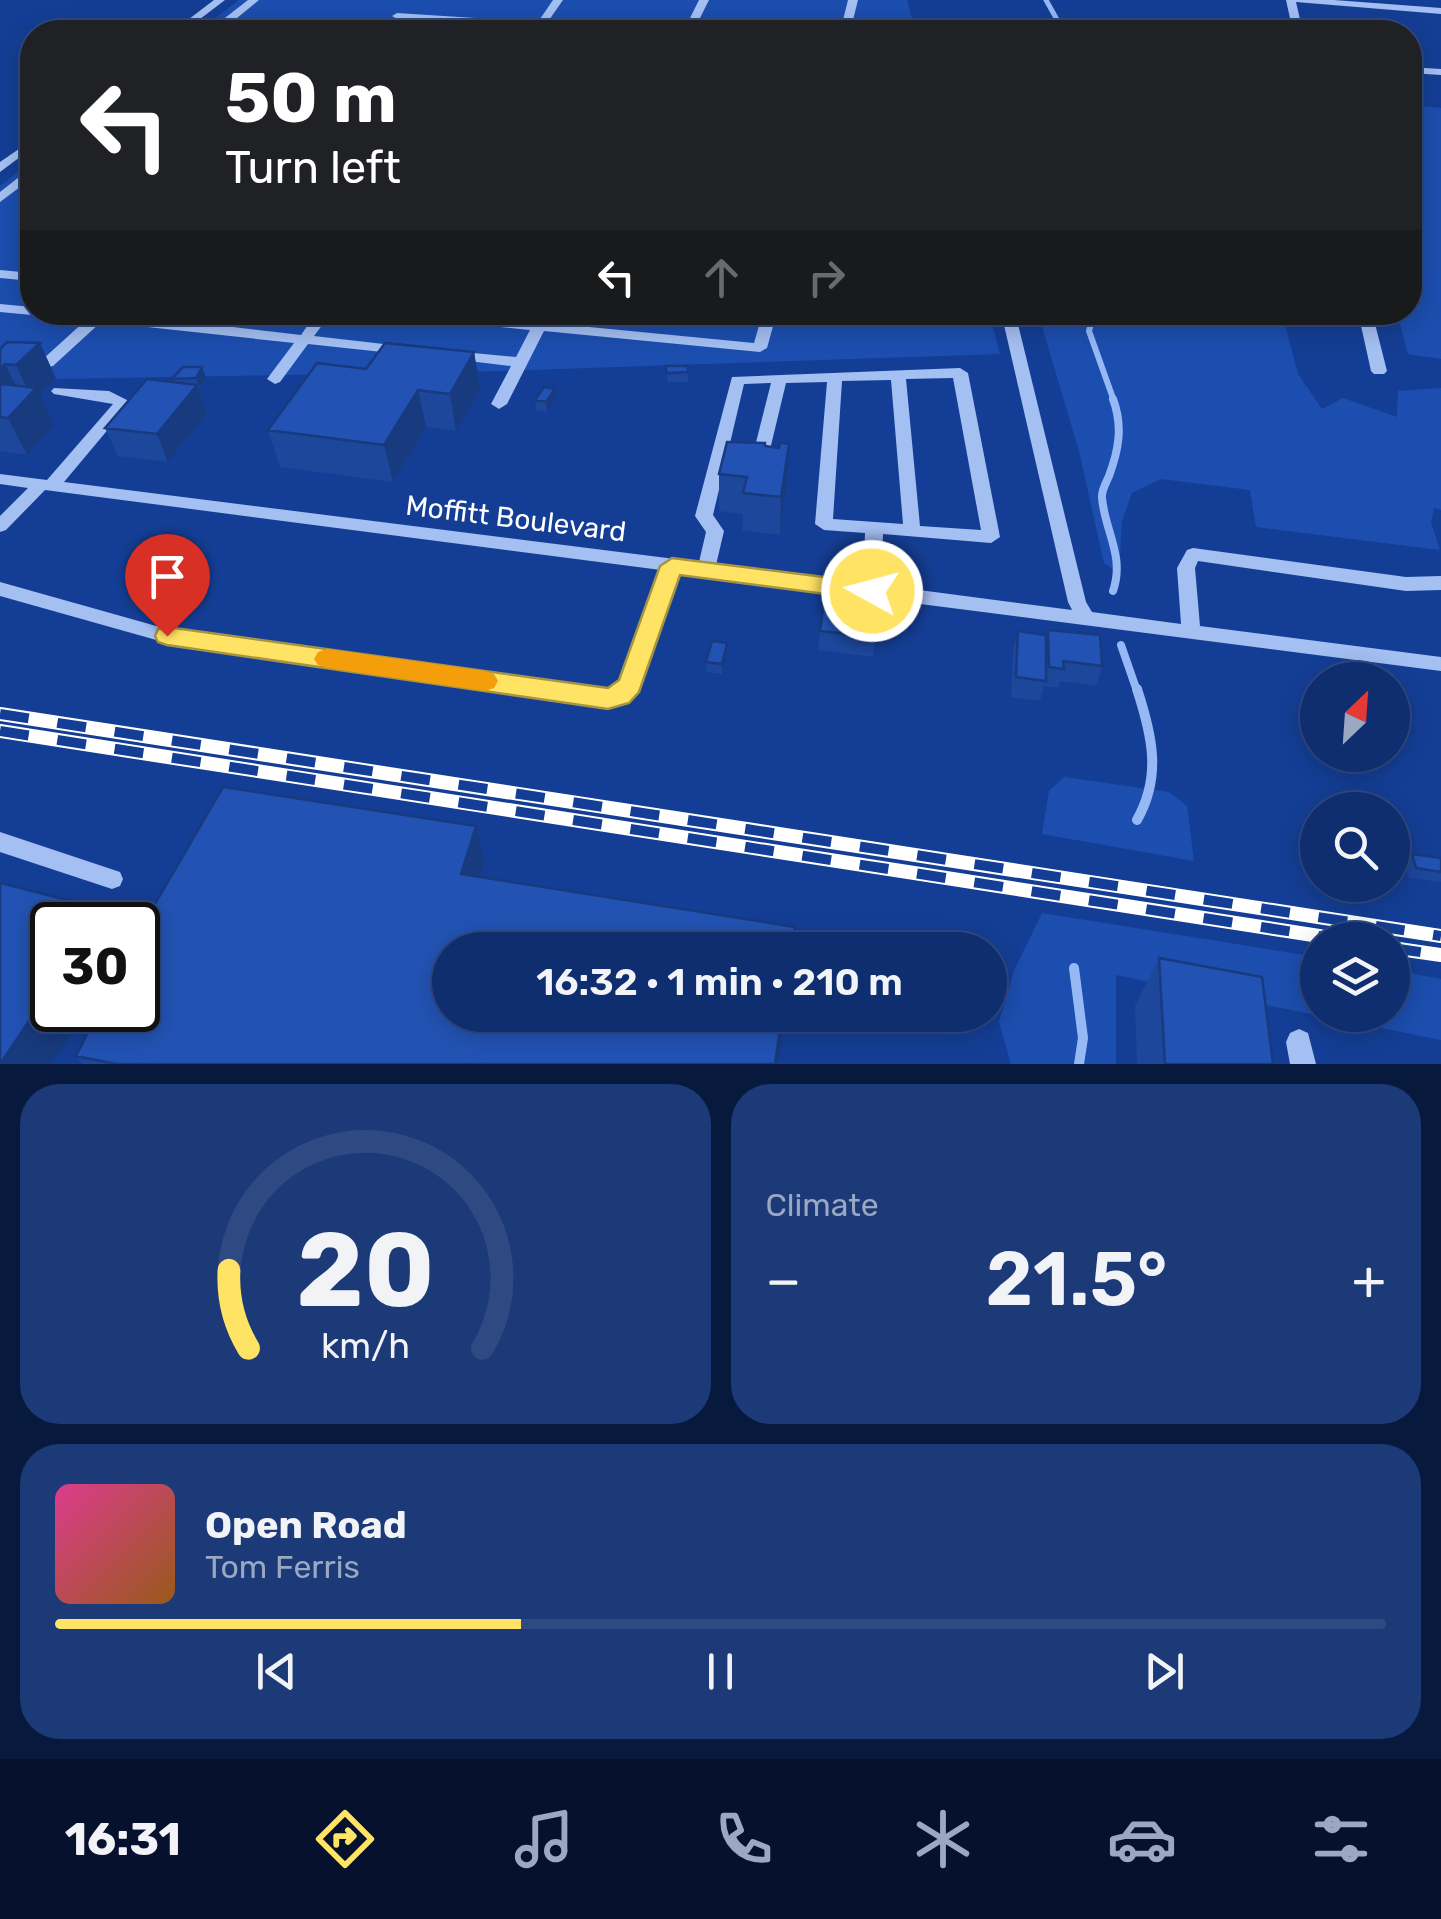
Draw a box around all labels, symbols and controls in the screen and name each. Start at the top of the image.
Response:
text: 50 m [225,57,397,140]
icon: left [60,60,190,190]
text: Turn left [225,141,401,194]
icon: left [589,250,644,305]
icon: ahead [694,250,749,305]
icon: right [799,250,854,305]
street label: Moffitt Boulevard [404,489,628,548]
pin [125,534,210,637]
position arrow [820,539,924,643]
icon: arrive [140,549,195,604]
north arrow [1300,662,1410,772]
map controls [1300,662,1410,1032]
button: search [1300,792,1410,902]
speed limit sign: 30 [30,902,160,1032]
button: layers [1300,922,1410,1032]
text: 16:32 · 1 min · 210 m [536,959,903,1005]
text: Climate [766,1186,879,1224]
text: 20 [296,1209,434,1332]
text: 21.5° [986,1235,1167,1324]
text: − [766,1248,801,1313]
text: + [1352,1248,1386,1313]
text: km/h [321,1325,410,1367]
text: Open Road [205,1502,407,1548]
text: Tom Ferris [205,1548,360,1586]
icon: previous [249,1644,304,1699]
icon: pause [693,1644,748,1699]
icon: next [1137,1644,1192,1699]
icon: directions [310,1804,380,1874]
icon: music [509,1804,579,1874]
icon: phone [709,1804,779,1874]
icon: climate [908,1804,978,1874]
icon: car [1107,1804,1177,1874]
icon: filters [1306,1804,1376,1874]
text: 16:31 [65,1813,181,1866]

